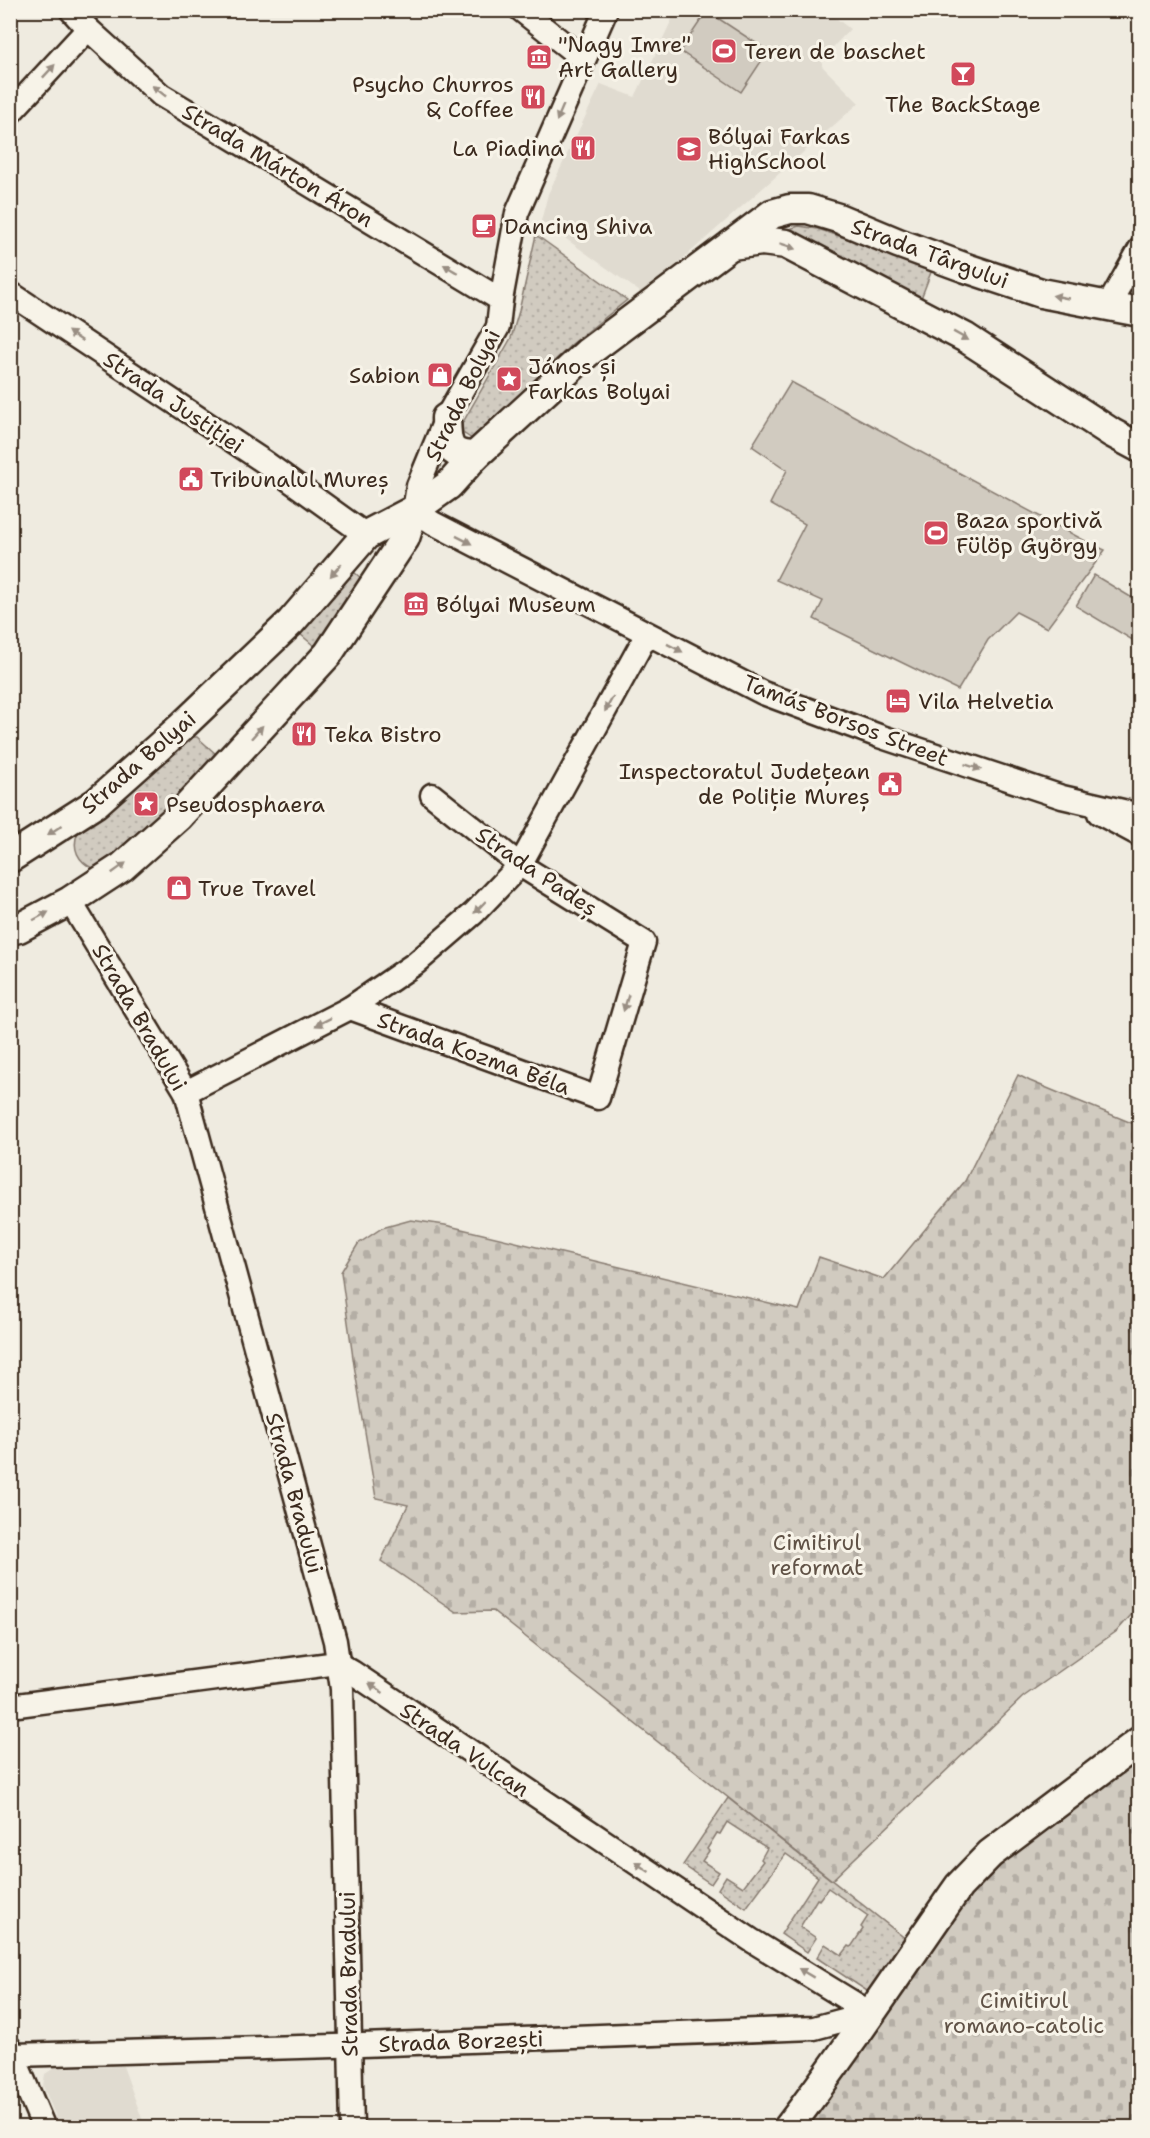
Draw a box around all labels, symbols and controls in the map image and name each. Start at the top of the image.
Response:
place label: "Nagy Imre" Art Gallery [558,30,691,84]
sports icon: Teren de baschet [709,36,739,66]
place label: Teren de baschet [744,37,926,66]
museum icon: "Nagy Imre" Art Gallery [524,42,554,72]
bar icon: The BackStage [948,59,978,89]
one-way arrow [42,65,56,79]
place label: Psycho Churros & Coffee [352,70,514,124]
restaurant icon: Psycho Churros & Coffee [518,82,548,112]
one-way arrow [151,85,167,98]
place label: The BackStage [885,90,1041,119]
street label: Strada Márton Áron [177,97,379,234]
one-way arrow [555,104,564,122]
place label: Bólyai Farkas HighSchool [708,122,851,176]
restaurant icon: La Piadina [568,133,598,163]
place label: La Piadina [452,134,564,163]
school or university icon: Bólyai Farkas HighSchool [674,134,704,164]
cafe icon: Dancing Shiva [469,211,499,241]
place label: Dancing Shiva [504,212,653,241]
street label: Strada Târgului [847,212,1013,295]
one-way arrow [779,242,797,252]
one-way arrow [443,264,459,275]
one-way arrow [1052,292,1071,301]
street label: Strada Bolyai [418,324,507,466]
one-way arrow [67,331,83,342]
one-way arrow [953,331,970,341]
street label: Strada Justiției [98,345,250,460]
place label: János și Farkas Bolyai [528,352,671,406]
shop icon: Sabion [425,360,455,390]
place label: Sabion [349,361,420,390]
place icon: János și Farkas Bolyai [494,364,524,394]
public building icon: Tribunalul Mureș [176,464,206,494]
place label: Tribunalul Mureș [210,465,389,495]
place label: Baza sportivă Fülöp György [956,506,1102,560]
sports icon: Baza sportivă Fülöp György [921,518,951,548]
one-way arrow [456,535,473,545]
one-way arrow [330,562,343,577]
museum icon: Bólyai Museum [401,589,431,619]
place label: Bólyai Museum [436,590,596,619]
one-way arrow [667,643,684,653]
street label: Tamás Borsos Street [739,668,953,773]
hotel icon: Vila Helvetia [883,686,913,716]
place label: Vila Helvetia [918,687,1054,716]
one-way arrow [604,696,614,713]
street label: Strada Bolyai [75,704,202,820]
restaurant icon: Teka Bistro [289,719,319,749]
place label: Teka Bistro [324,720,442,749]
one-way arrow [250,724,264,739]
place label: Inspectoratul Județean de Poliție Mureș [619,757,870,812]
one-way arrow [964,763,982,772]
public building icon: Inspectoratul Județean de Poliție Mureș [875,769,905,799]
place icon: Pseudosphaera [131,789,161,819]
place label: Pseudosphaera [166,790,325,819]
street label: Strada Padeș [470,820,603,924]
one-way arrow [47,825,63,836]
one-way arrow [111,863,126,875]
shop icon: True Travel [164,873,194,903]
place label: True Travel [198,874,316,903]
one-way arrow [473,900,487,914]
one-way arrow [32,911,49,921]
street label: Strada Bradului [86,938,194,1096]
one-way arrow [621,994,630,1012]
street label: Strada Kozma Béla [373,1005,575,1102]
one-way arrow [314,1017,331,1027]
street label: Strada Bradului [259,1409,330,1577]
park label: Cimitirul reformat [770,1528,864,1582]
one-way arrow [368,1682,384,1694]
street label: Strada Vulcan [394,1695,535,1803]
one-way arrow [634,1861,650,1872]
street label: Strada Bradului [333,1891,364,2057]
one-way arrow [797,1967,814,1978]
park label: Cimitirul romano-catolic [944,1986,1104,2040]
street label: Strada Borzești [378,2024,544,2060]

